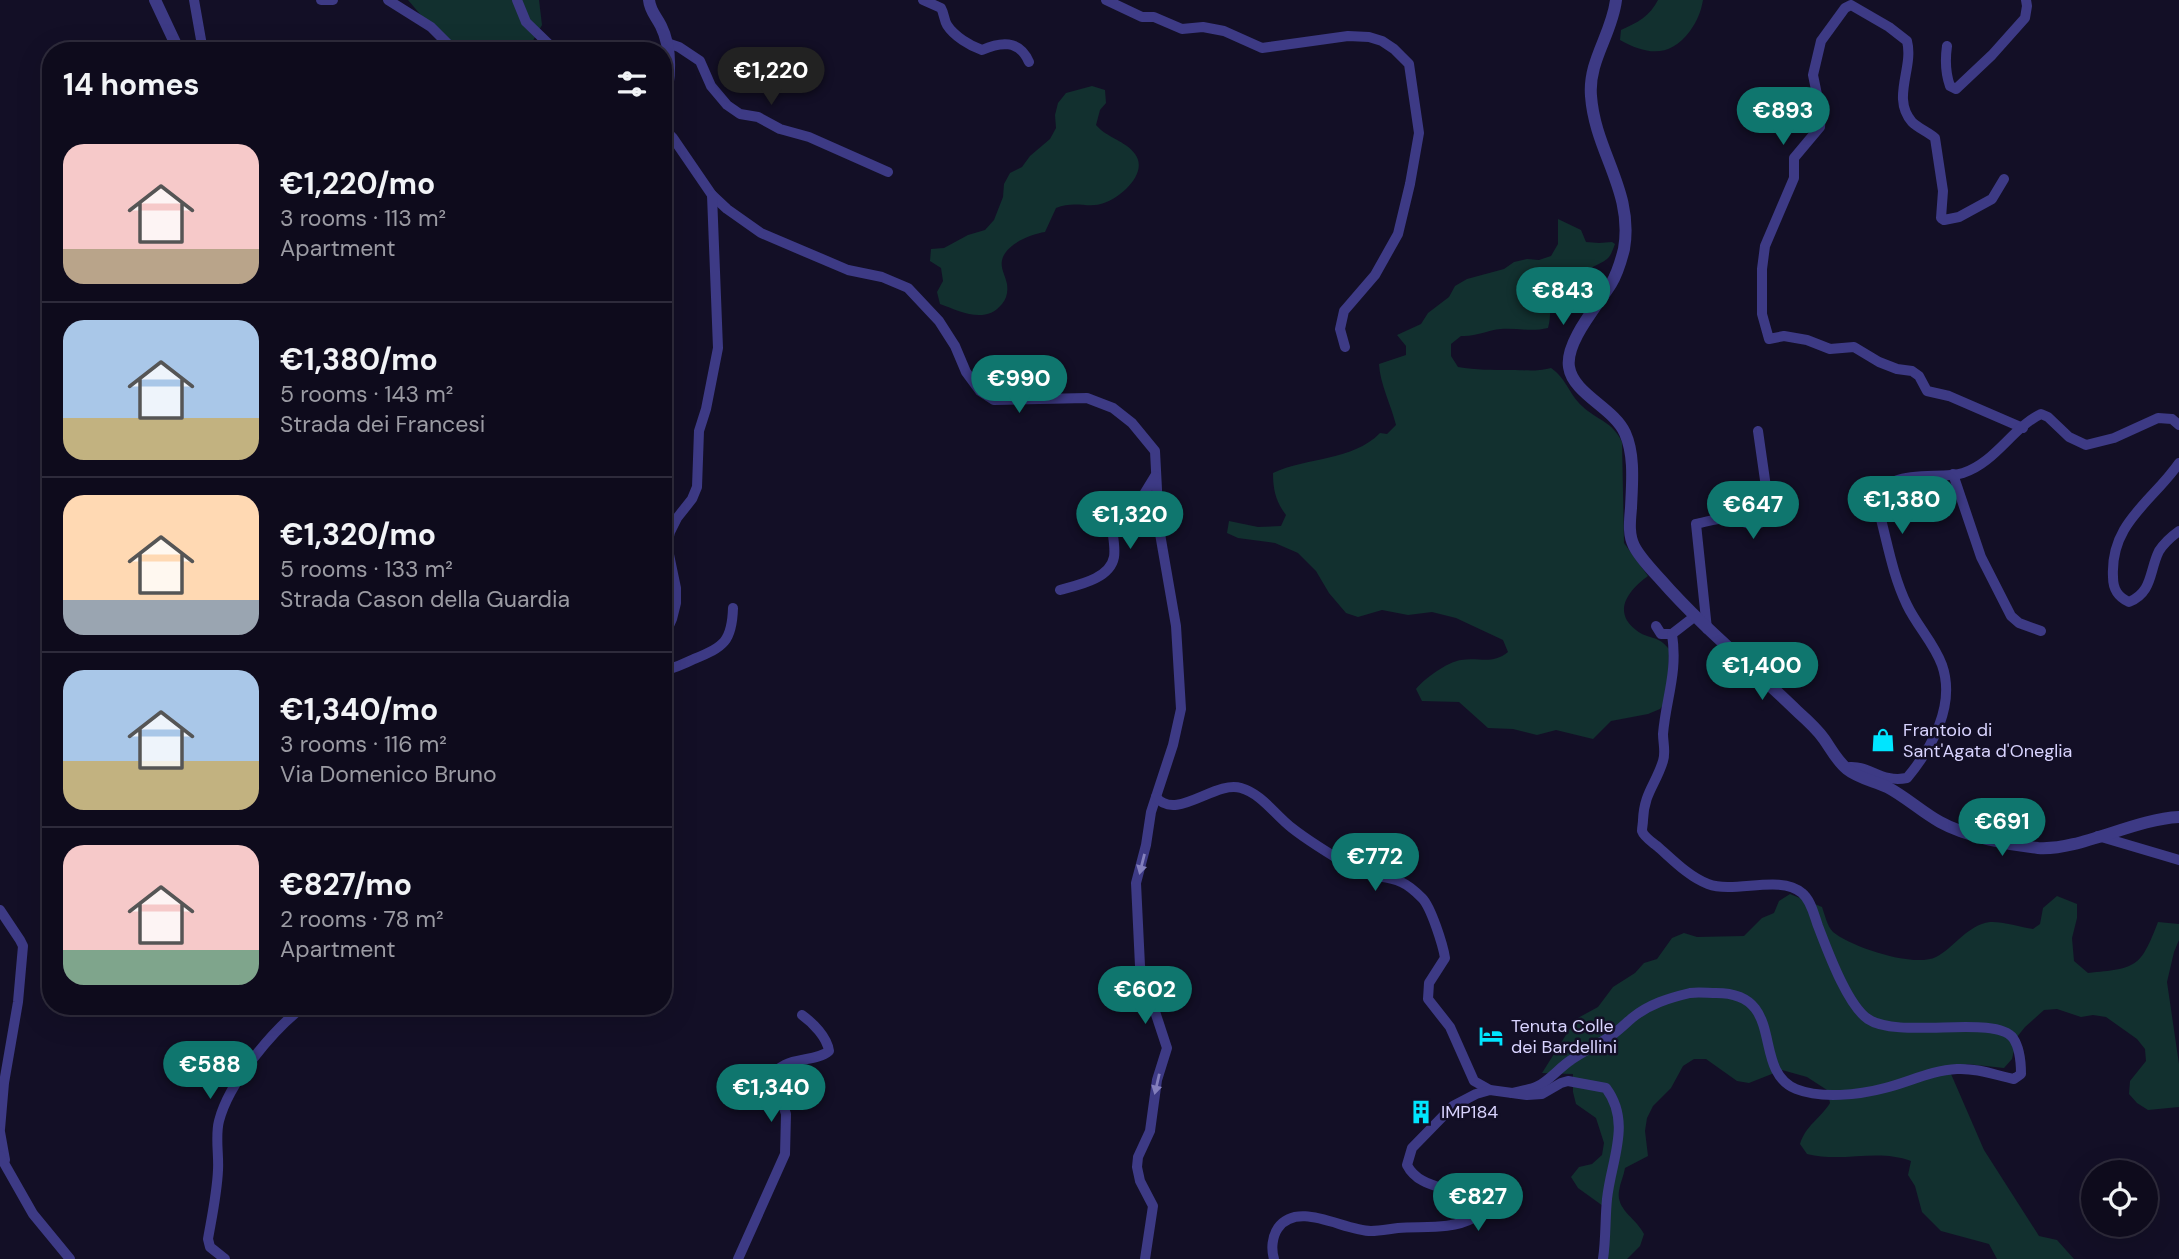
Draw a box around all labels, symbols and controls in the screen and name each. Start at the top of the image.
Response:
pin: €1,220 [714,48,828,107]
text: €1,220 [734,55,808,85]
text: 14 homes [63,65,200,104]
icon: filters [613,65,651,103]
pin: €893 [1742,88,1824,147]
text: €893 [1753,95,1813,125]
text: €1,220/mo [280,164,435,203]
icon: home [119,172,203,256]
text: 3 rooms · 113 m² [280,203,446,233]
text: Apartment [280,233,395,263]
pin: €843 [1522,268,1604,327]
text: €843 [1532,275,1594,305]
text: €1,380/mo [280,340,438,379]
icon: home [119,348,203,432]
pin: €990 [978,356,1060,415]
text: €990 [987,363,1051,393]
text: 5 rooms · 143 m² [280,379,453,409]
text: Strada dei Francesi [280,409,485,439]
pin: €1,380 [1845,476,1959,536]
pin: €647 [1712,482,1794,541]
text: €1,380 [1864,484,1940,514]
text: €647 [1723,489,1783,519]
pin: €1,320 [1073,491,1187,551]
text: €1,320 [1092,499,1168,529]
text: €1,320/mo [280,515,436,554]
icon: home [119,523,203,607]
text: 5 rooms · 133 m² [280,554,453,584]
text: Strada Cason della Guardia [280,584,570,614]
pin: €1,400 [1705,642,1819,702]
text: €1,400 [1722,650,1802,680]
text: €1,340/mo [280,690,438,729]
icon: home [119,698,203,782]
place label: Frantoio di Sant'Agata d'Oneglia [1903,718,2072,763]
shop icon: Frantoio di Sant'Agata d'Oneglia [1869,726,1897,754]
text: 3 rooms · 116 m² [280,729,447,759]
text: Via Domenico Bruno [280,759,497,789]
pin: €691 [1961,798,2043,858]
text: €691 [1974,806,2030,836]
pin: €772 [1334,834,1416,893]
text: €772 [1347,841,1403,871]
one-way arrow [1136,853,1147,875]
text: €827/mo [280,865,412,904]
icon: home [119,873,203,957]
text: 2 rooms · 78 m² [280,904,444,934]
text: Apartment [280,934,395,964]
pin: €602 [1104,967,1186,1026]
text: €602 [1114,974,1176,1004]
place label: Tenuta Colle dei Bardellini [1511,1014,1617,1059]
hotel icon: Tenuta Colle dei Bardellini [1477,1022,1505,1050]
pin: €588 [169,1042,251,1101]
text: €588 [179,1049,241,1079]
pin: €1,340 [714,1064,828,1124]
text: €1,340 [732,1072,810,1102]
one-way arrow [1151,1073,1162,1095]
building icon: IMP184 [1407,1098,1435,1126]
place label: IMP184 [1441,1100,1498,1124]
map controls [2081,1160,2158,1237]
button: locate [2081,1160,2158,1237]
pin: €827 [1437,1174,1519,1233]
text: €827 [1449,1181,1507,1211]

